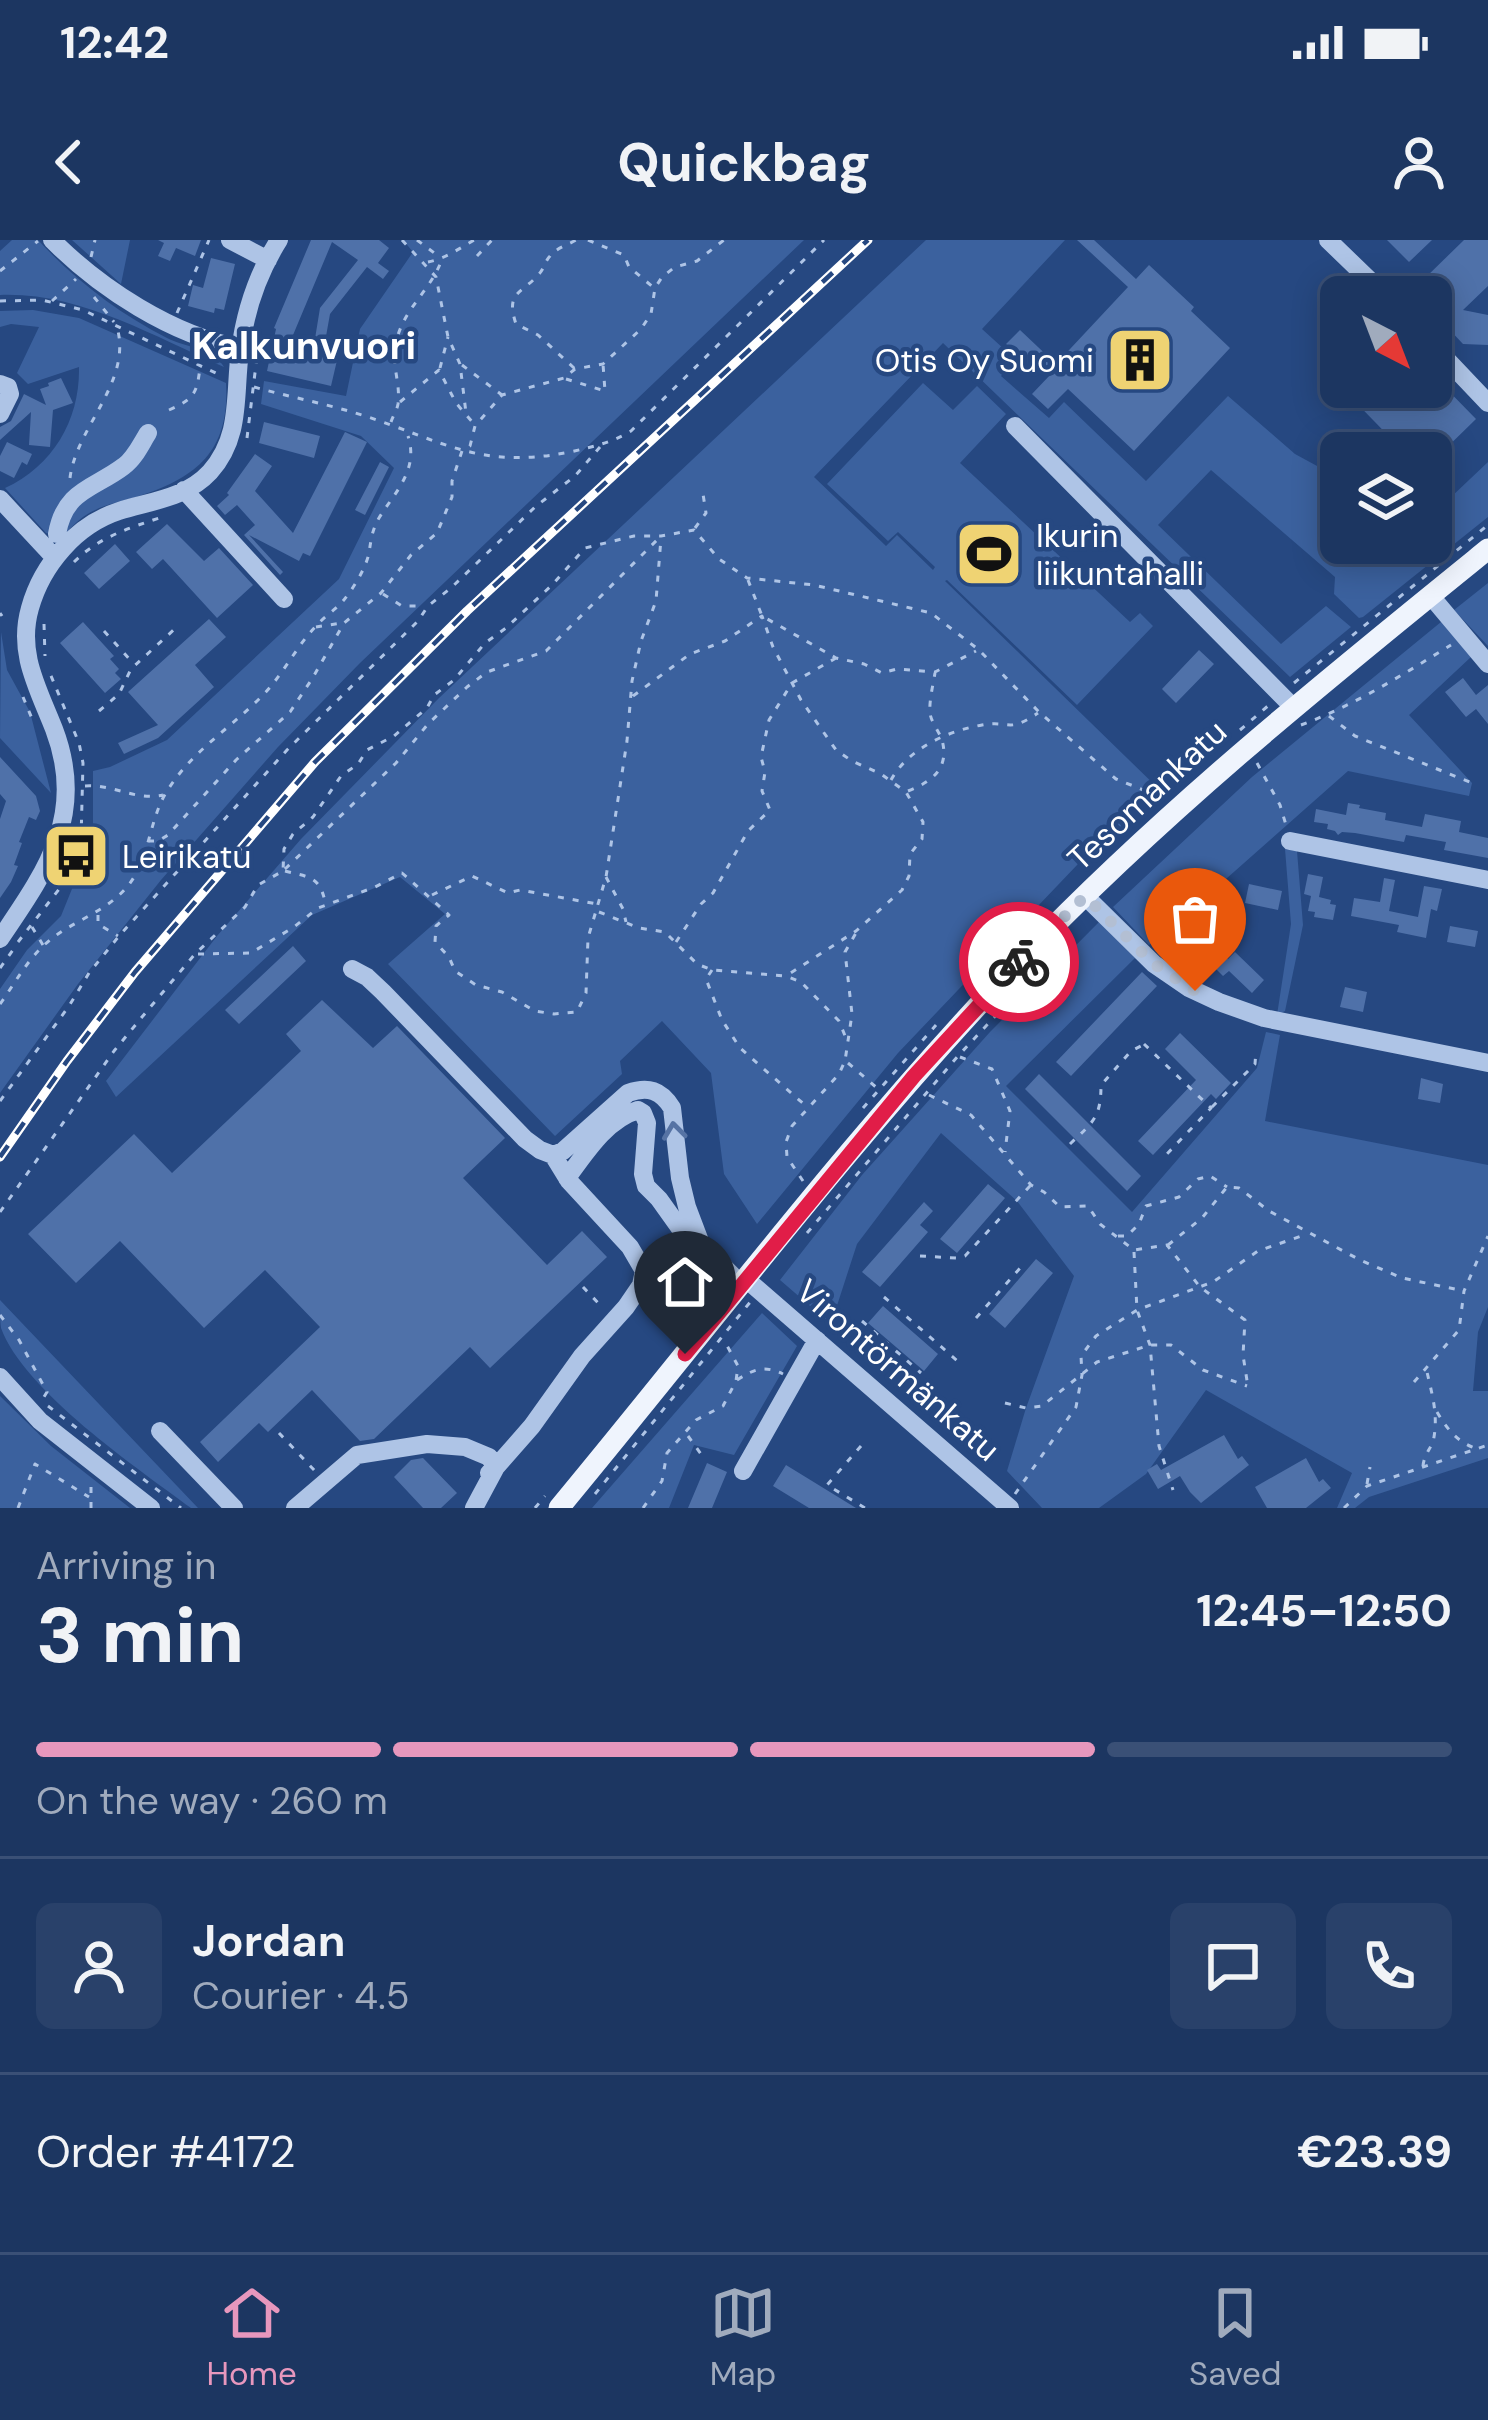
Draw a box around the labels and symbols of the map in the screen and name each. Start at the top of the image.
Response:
north arrow [1320,276,1452,408]
district label: Kalkunvuori [192,320,416,371]
building icon: Otis Oy Suomi [1105,325,1175,395]
place label: Otis Oy Suomi [875,339,1094,382]
place label: Ikurin liikuntahalli [1036,514,1204,595]
sports icon: Ikurin liikuntahalli [954,519,1024,589]
street label: Tesomankatu [1058,710,1236,880]
bus stop icon: Leirikatu [41,821,111,891]
place label: Leirikatu [122,835,251,878]
pin [1144,868,1246,991]
courier [959,902,1079,1022]
one-way arrow [662,1121,688,1140]
pin [634,1231,736,1354]
street label: Virontörmänkatu [787,1270,1009,1470]

